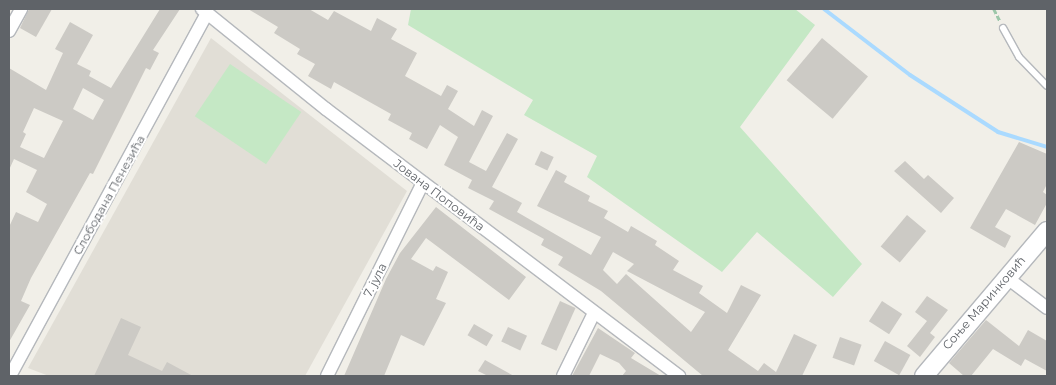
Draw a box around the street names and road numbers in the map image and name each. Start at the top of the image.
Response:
street label: Слободана Пенезића [70,133,148,257]
street label: Јована Поповића [391,156,487,234]
street label: Соње Маринковић [940,253,1028,353]
street label: 7. јула [360,261,390,299]

